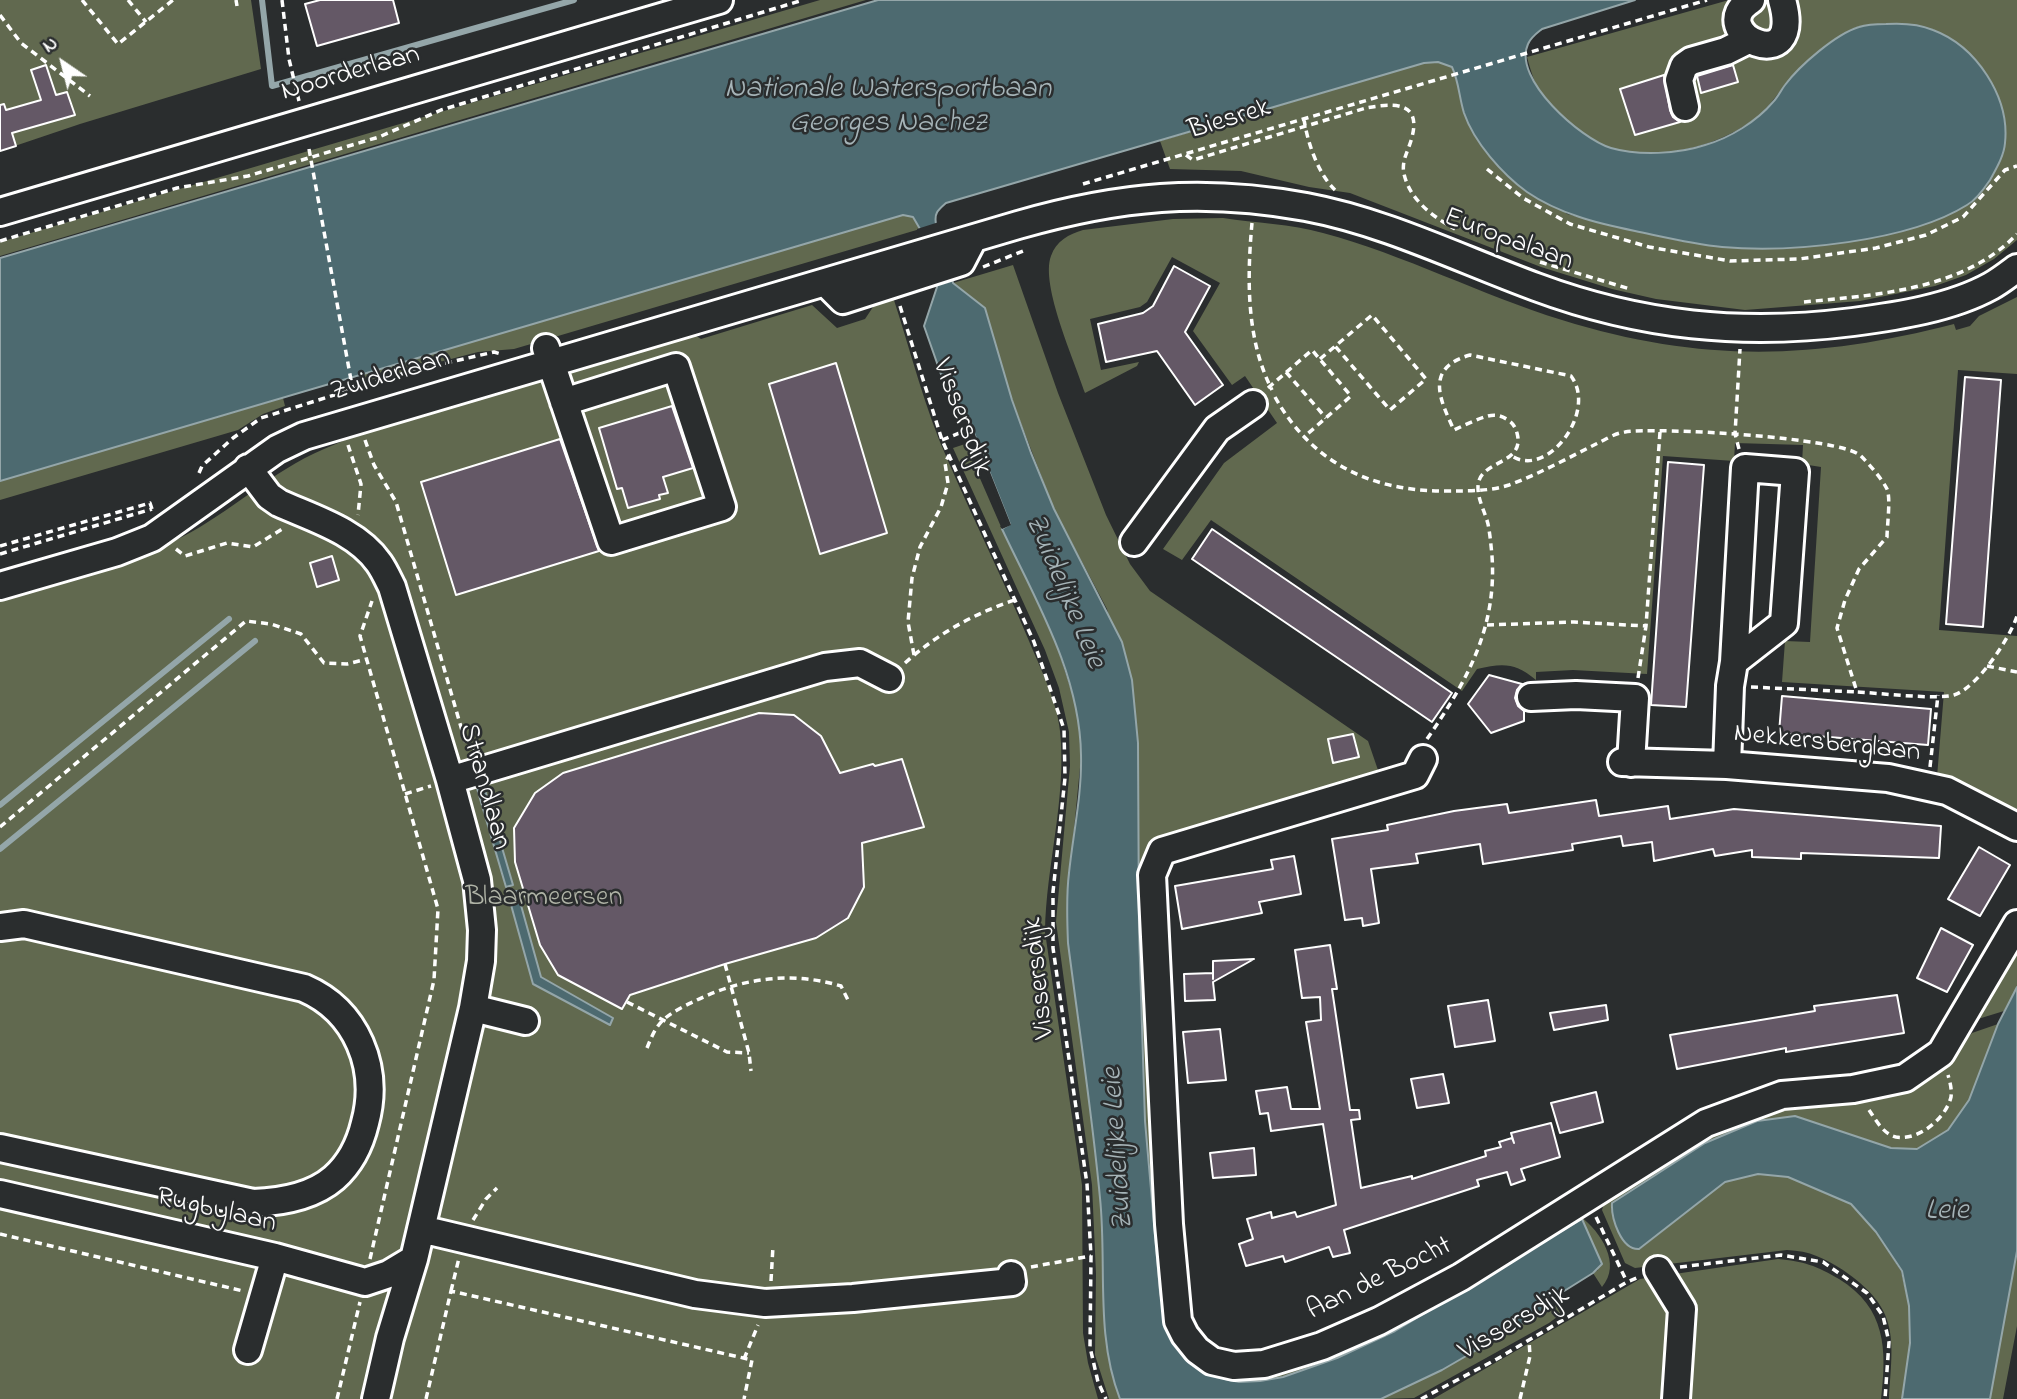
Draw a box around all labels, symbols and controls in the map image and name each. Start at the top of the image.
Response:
north arrow [28,28,98,98]
text: N [38,31,64,60]
street label: Noorderlaan [278,39,424,111]
water label: Nationale Watersportbaan Georges Nachez [725,73,1051,144]
street label: Biesrek [1185,93,1275,149]
street label: Europalaan [1439,202,1577,280]
street label: Zuiderlaan [327,343,455,411]
street label: Vissersdijk [922,355,998,481]
water label: Zuidelijke Leie [1014,510,1112,674]
street label: Nekkersberglaan [1732,718,1922,772]
street label: Strandlaan [449,720,517,854]
park label: Blaarmeersen [466,882,622,916]
street label: Vissersdijk [1018,915,1064,1041]
water label: Zuidelijke Leie [1096,1066,1144,1232]
street label: Rugbylaan [153,1182,279,1242]
water label: Leie [1925,1195,1969,1231]
street label: Aan de Bocht [1302,1230,1458,1330]
street label: Vissersdijk [1454,1280,1576,1370]

